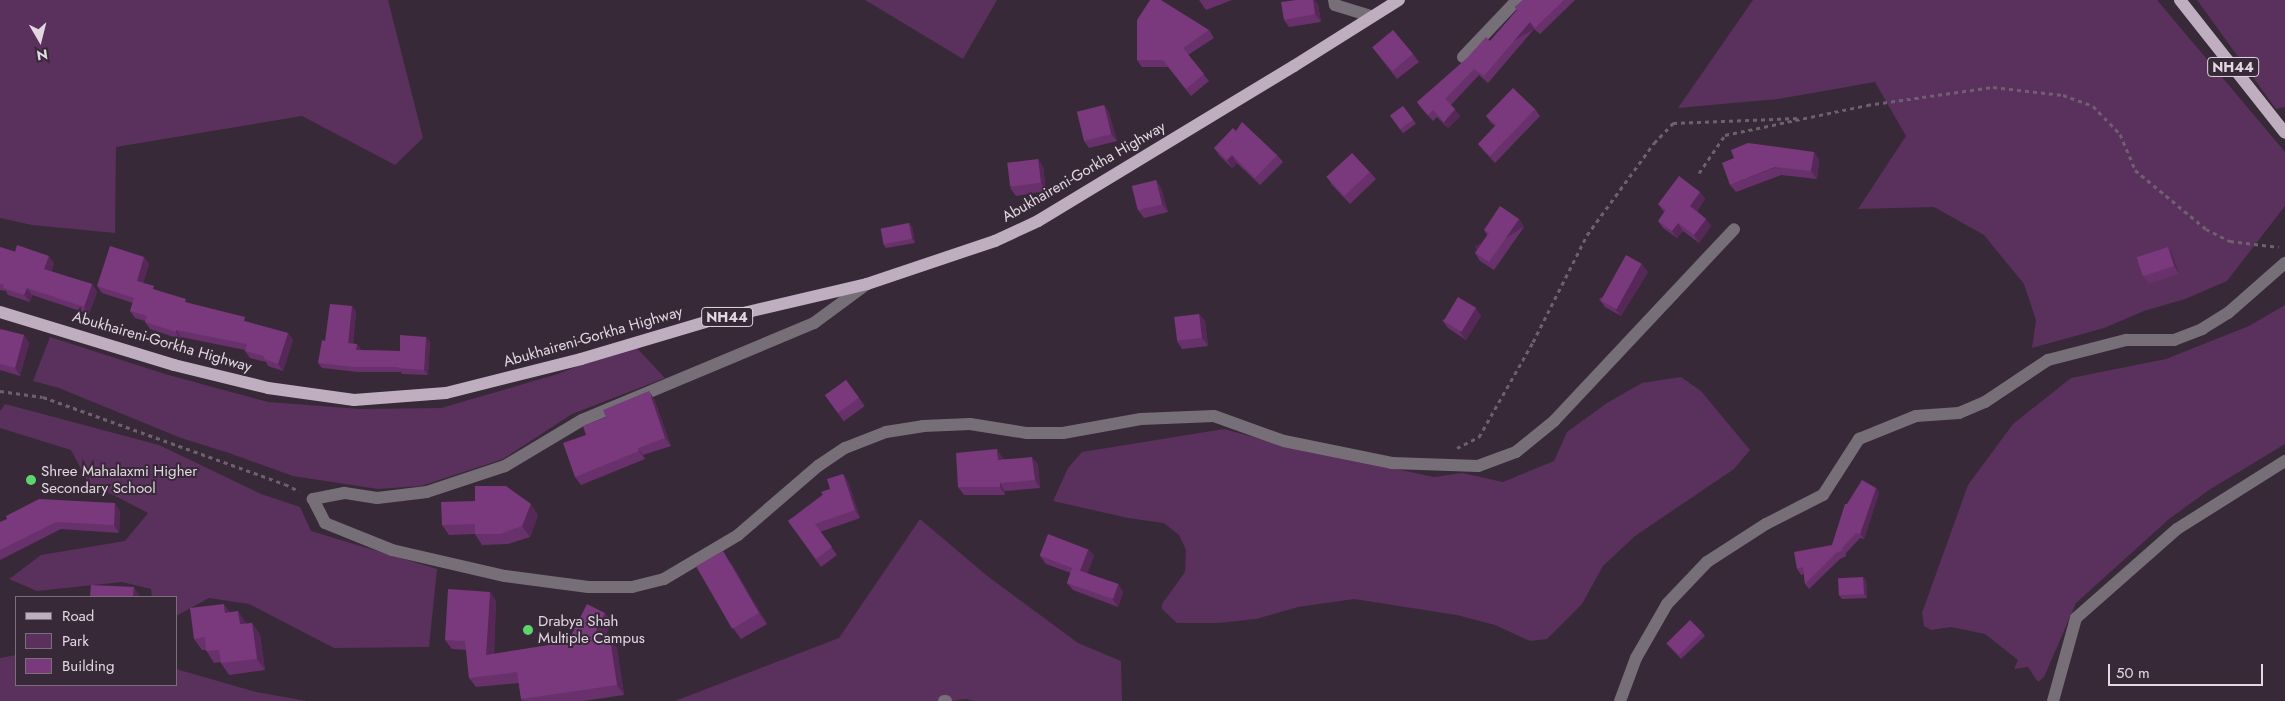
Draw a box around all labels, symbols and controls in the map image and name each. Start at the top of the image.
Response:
north arrow [15,15,65,65]
text: N [35,44,49,66]
road number: NH44 [2207,56,2259,78]
street label: Abukhaireni-Gorkha Highway [999,118,1169,226]
street label: Abukhaireni-Gorkha Highway [501,303,685,371]
road number: NH44 [701,306,753,328]
street label: Abukhaireni-Gorkha Highway [70,308,254,376]
place label: Shree Mahalaxmi Higher Secondary School [41,462,197,497]
marker: Shree Mahalaxmi Higher Secondary School [25,474,37,486]
legend [15,596,178,686]
text: Road [62,605,94,627]
place label: Drabya Shah Multiple Campus [538,612,645,647]
marker: Drabya Shah Multiple Campus [522,624,534,636]
text: Park [62,630,89,652]
scale bar [2110,654,2265,686]
text: Building [62,655,114,677]
text: 50 m [2116,662,2150,684]

